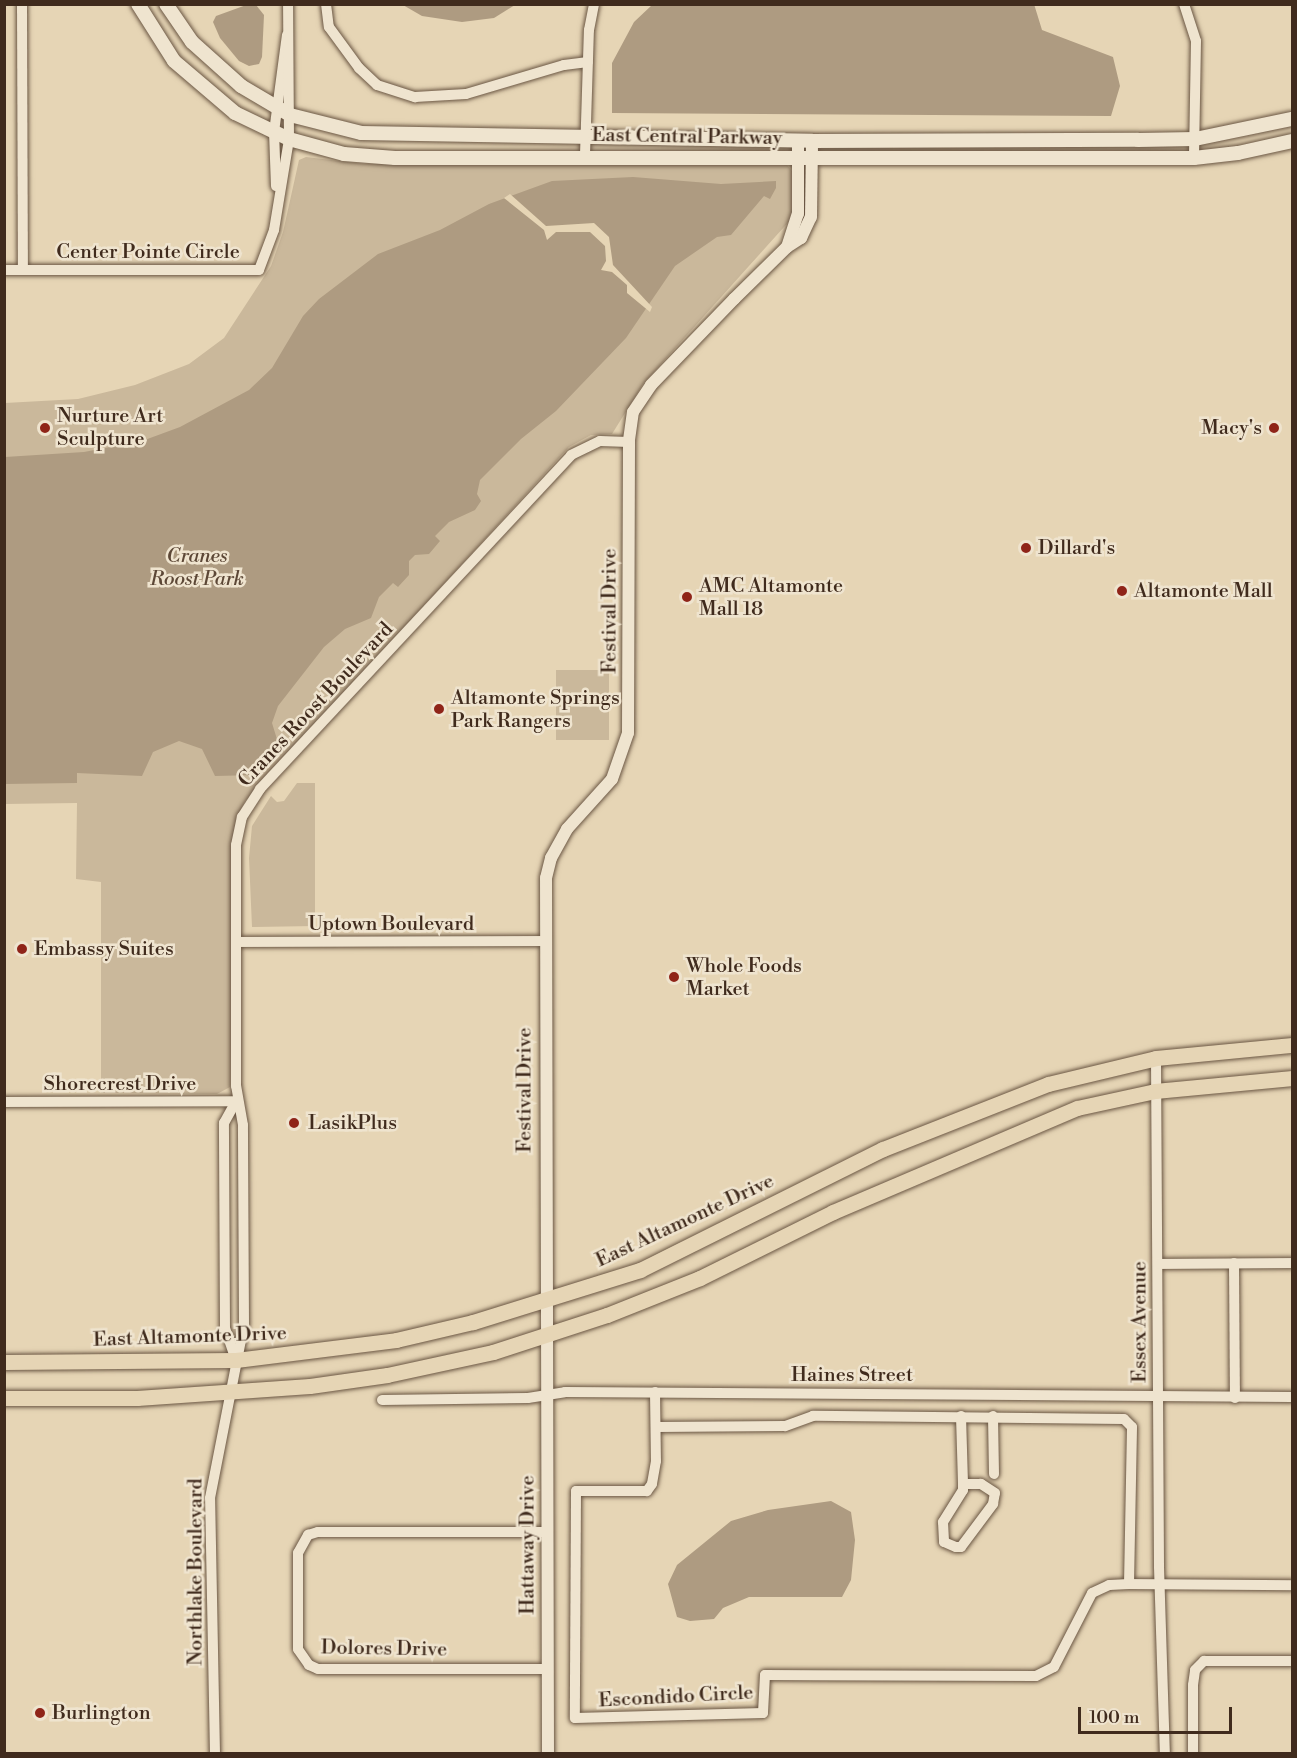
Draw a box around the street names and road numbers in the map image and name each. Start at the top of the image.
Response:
street label: East Central Parkway [591,123,783,151]
street label: Center Pointe Circle [56,240,240,264]
street label: Festival Drive [598,548,622,674]
street label: Cranes Roost Boulevard [234,618,398,792]
street label: Uptown Boulevard [308,912,474,936]
street label: Festival Drive [513,1027,537,1153]
street label: Shorecrest Drive [44,1072,196,1096]
street label: East Altamonte Drive [592,1169,778,1273]
street label: Essex Avenue [1128,1261,1152,1383]
street label: East Altamonte Drive [93,1322,287,1352]
street label: Haines Street [791,1363,913,1387]
street label: Hattaway Drive [516,1475,540,1615]
street label: Northlake Boulevard [184,1478,208,1666]
street label: Dolores Drive [321,1636,447,1662]
street label: Escondido Circle [598,1681,754,1713]

